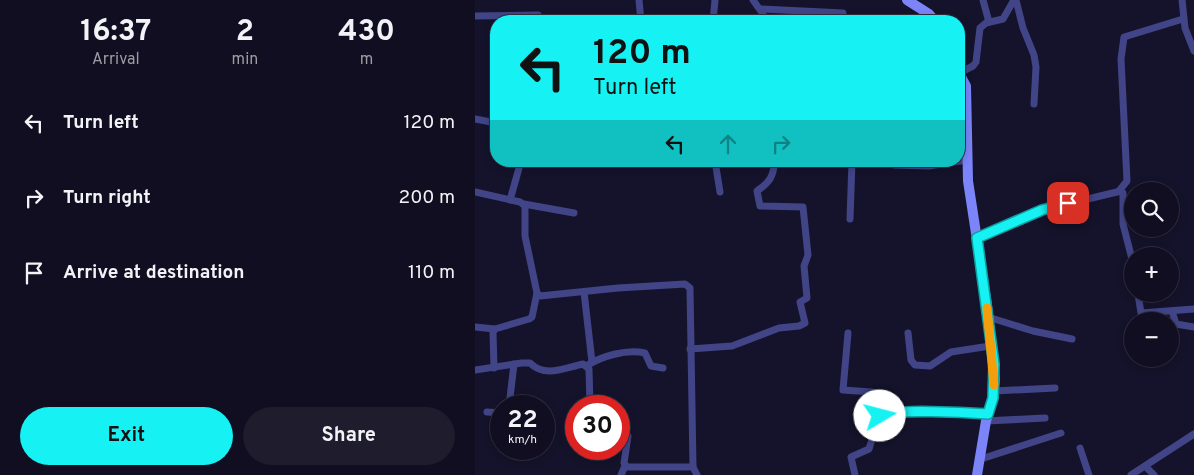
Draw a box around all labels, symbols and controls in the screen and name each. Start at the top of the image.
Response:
text: 16:37 [80,14,151,51]
text: 2 [236,14,254,51]
text: 430 [338,14,395,51]
text: 120 m [593,32,691,76]
icon: left [510,35,575,100]
text: Arrival [92,50,140,70]
text: min [232,50,258,70]
text: m [360,50,373,70]
text: Turn left [593,75,676,102]
icon: left [20,109,48,137]
text: Turn left [63,111,139,135]
text: 120 m [404,111,455,135]
icon: left [661,130,689,158]
icon: ahead [714,130,742,158]
icon: right [767,130,795,158]
pin [1047,182,1089,224]
map controls [1124,182,1179,367]
button: search [1124,182,1179,237]
icon: right [20,184,48,212]
text: Turn right [63,186,151,210]
text: 200 m [399,186,455,210]
icon: arrive [1054,189,1082,217]
button: + [1124,247,1179,302]
icon: arrive [20,259,48,287]
text: Arrive at destination [63,261,244,285]
text: 110 m [408,261,455,285]
button: − [1124,312,1179,367]
position arrow [853,389,905,441]
speed limit sign: 30 [565,395,630,460]
text: 22 [507,405,538,437]
button: Exit [20,407,233,465]
button: Share [243,407,455,465]
text: km/h [508,432,537,448]

